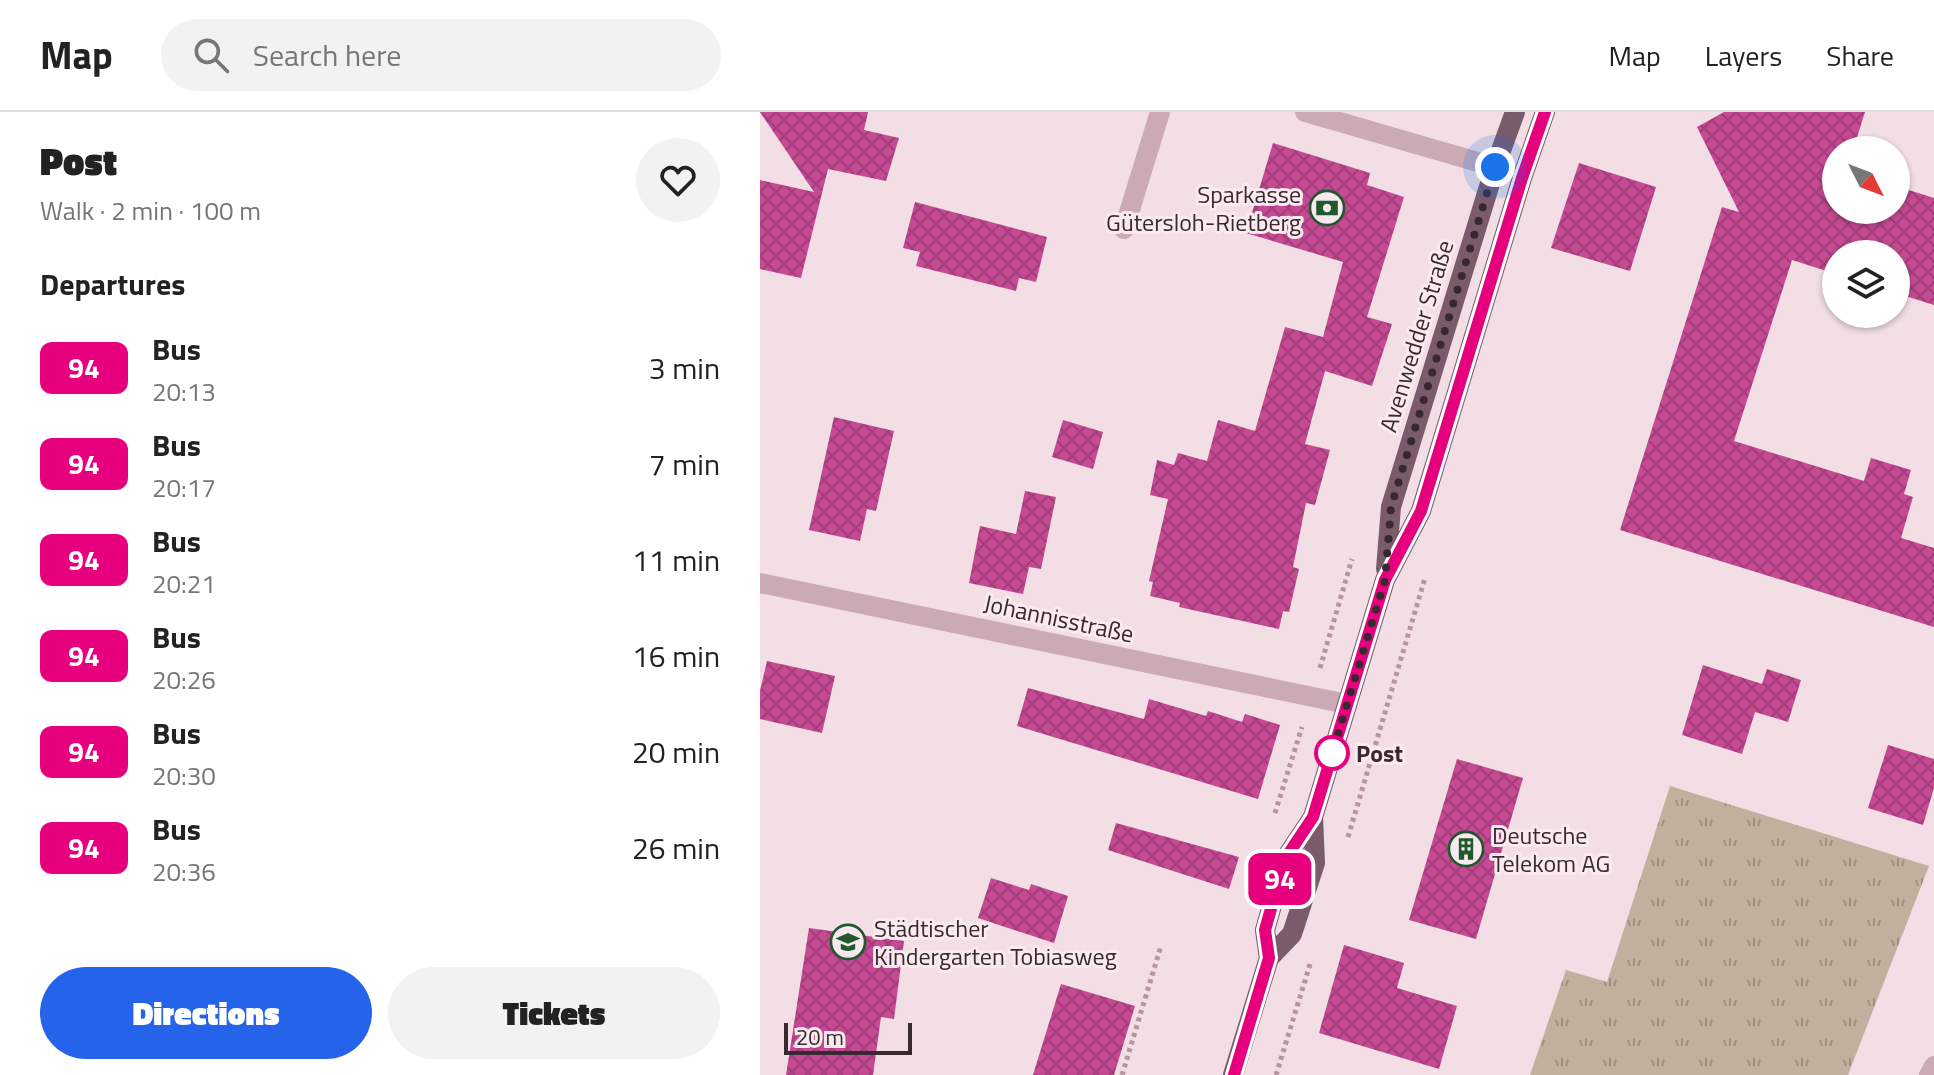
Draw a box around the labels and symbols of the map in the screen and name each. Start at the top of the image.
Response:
north arrow [1822,136,1910,224]
your location [1475,147,1515,187]
place label: Sparkasse Gütersloh-Rietberg [1106,176,1301,240]
bank icon: Sparkasse Gütersloh-Rietberg [1308,189,1346,227]
street label: Avenwedder Straße [1370,236,1462,436]
street label: Johannisstraße [981,585,1137,651]
place label: Post [1356,735,1403,771]
marker: Post [1315,736,1349,770]
place label: Deutsche Telekom AG [1492,817,1610,881]
building icon: Deutsche Telekom AG [1447,830,1485,868]
line badge: 94 [1244,853,1316,905]
place label: Städtischer Kindergarten Tobiasweg [874,910,1117,974]
school or university icon: Städtischer Kindergarten Tobiasweg [829,923,867,961]
scale bar [784,1019,912,1055]

